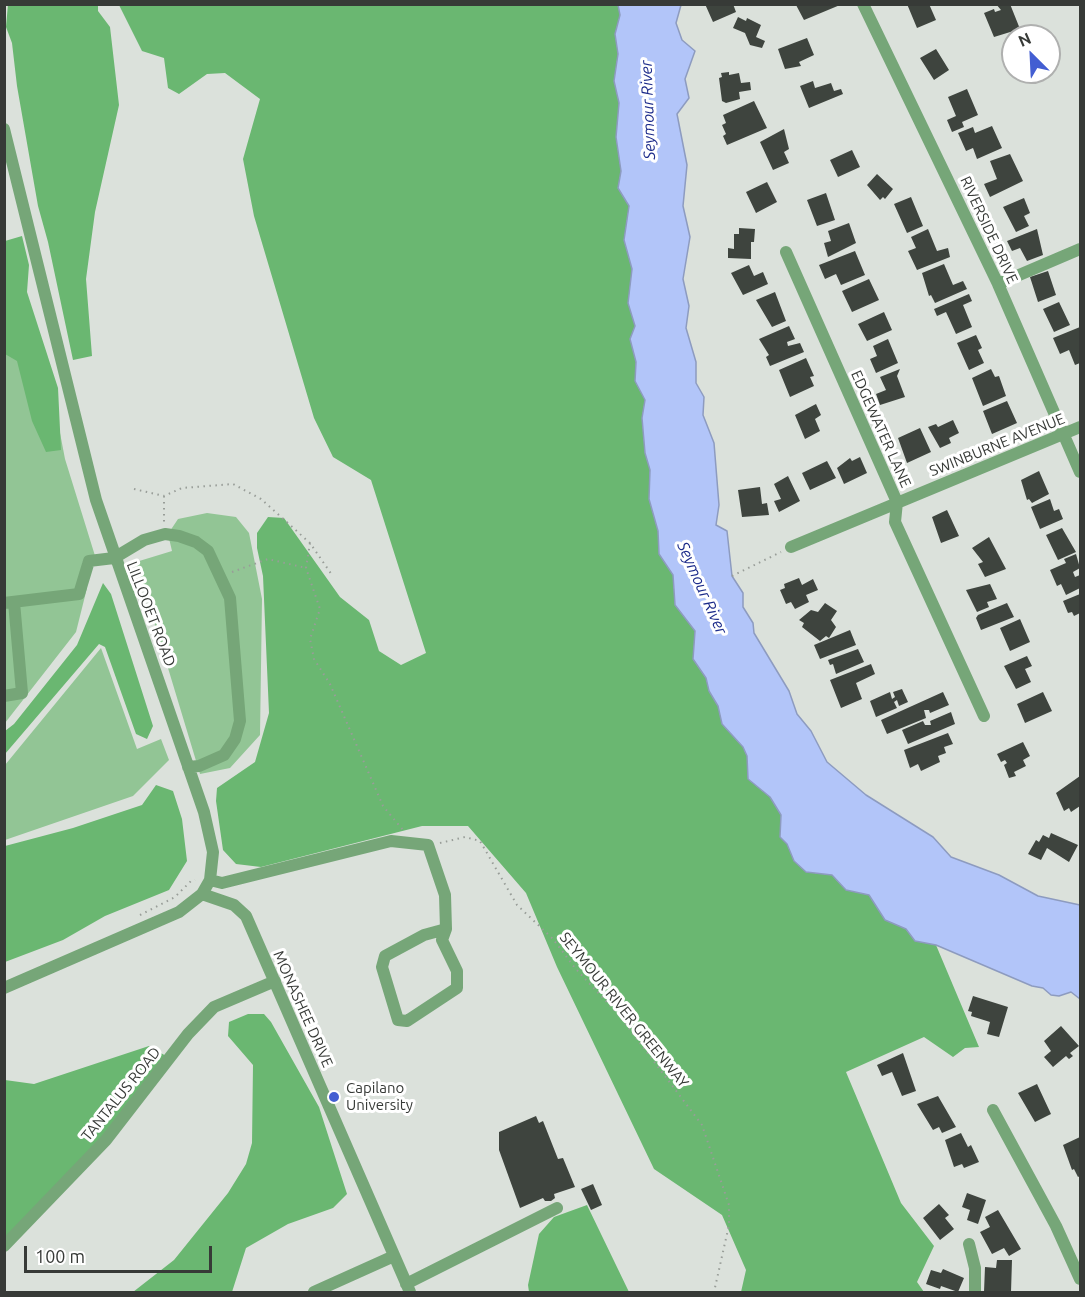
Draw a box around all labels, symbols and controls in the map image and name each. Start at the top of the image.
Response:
north arrow [1001,24,1061,84]
text: N [1015,29,1034,50]
water label: Seymour River [637,60,659,160]
street label: RIVERSIDE DRIVE [956,173,1022,287]
street label: EDGEWATER LANE [847,368,915,490]
street label: SWINBURNE AVENUE [927,410,1067,480]
water label: Seymour River [673,539,731,637]
street label: LILLOOET ROAD [123,559,179,669]
street label: SEYMOUR RIVER GREENWAY [556,929,692,1091]
street label: MONASHEE DRIVE [269,948,337,1070]
street label: TANTALUS ROAD [78,1043,164,1145]
place label: Capilano University [346,1079,413,1114]
marker: Capilano University [327,1090,341,1104]
scale bar [27,1234,214,1272]
text: 100 m [35,1246,85,1266]

